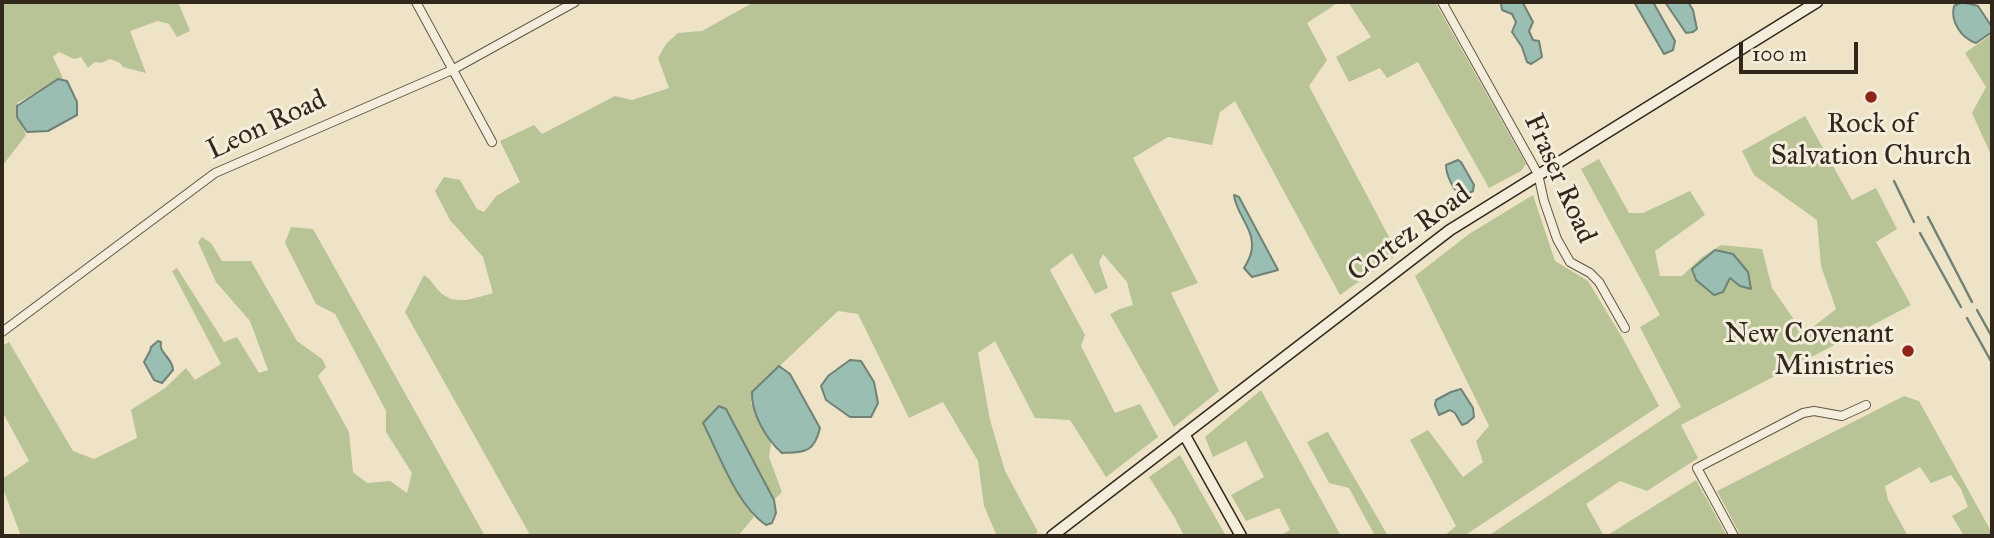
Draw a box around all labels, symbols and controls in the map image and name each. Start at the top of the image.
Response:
scale bar [1742,28,1861,72]
text: 100 m [1752,41,1807,67]
street label: Leon Road [202,84,332,168]
marker: Rock of Salvation Church [1863,89,1879,105]
place label: Rock of Salvation Church [1771,108,1971,174]
street label: Fraser Road [1516,109,1602,249]
street label: Cortez Road [1342,178,1478,290]
place label: New Covenant Ministries [1725,318,1894,384]
marker: New Covenant Ministries [1900,343,1916,359]

